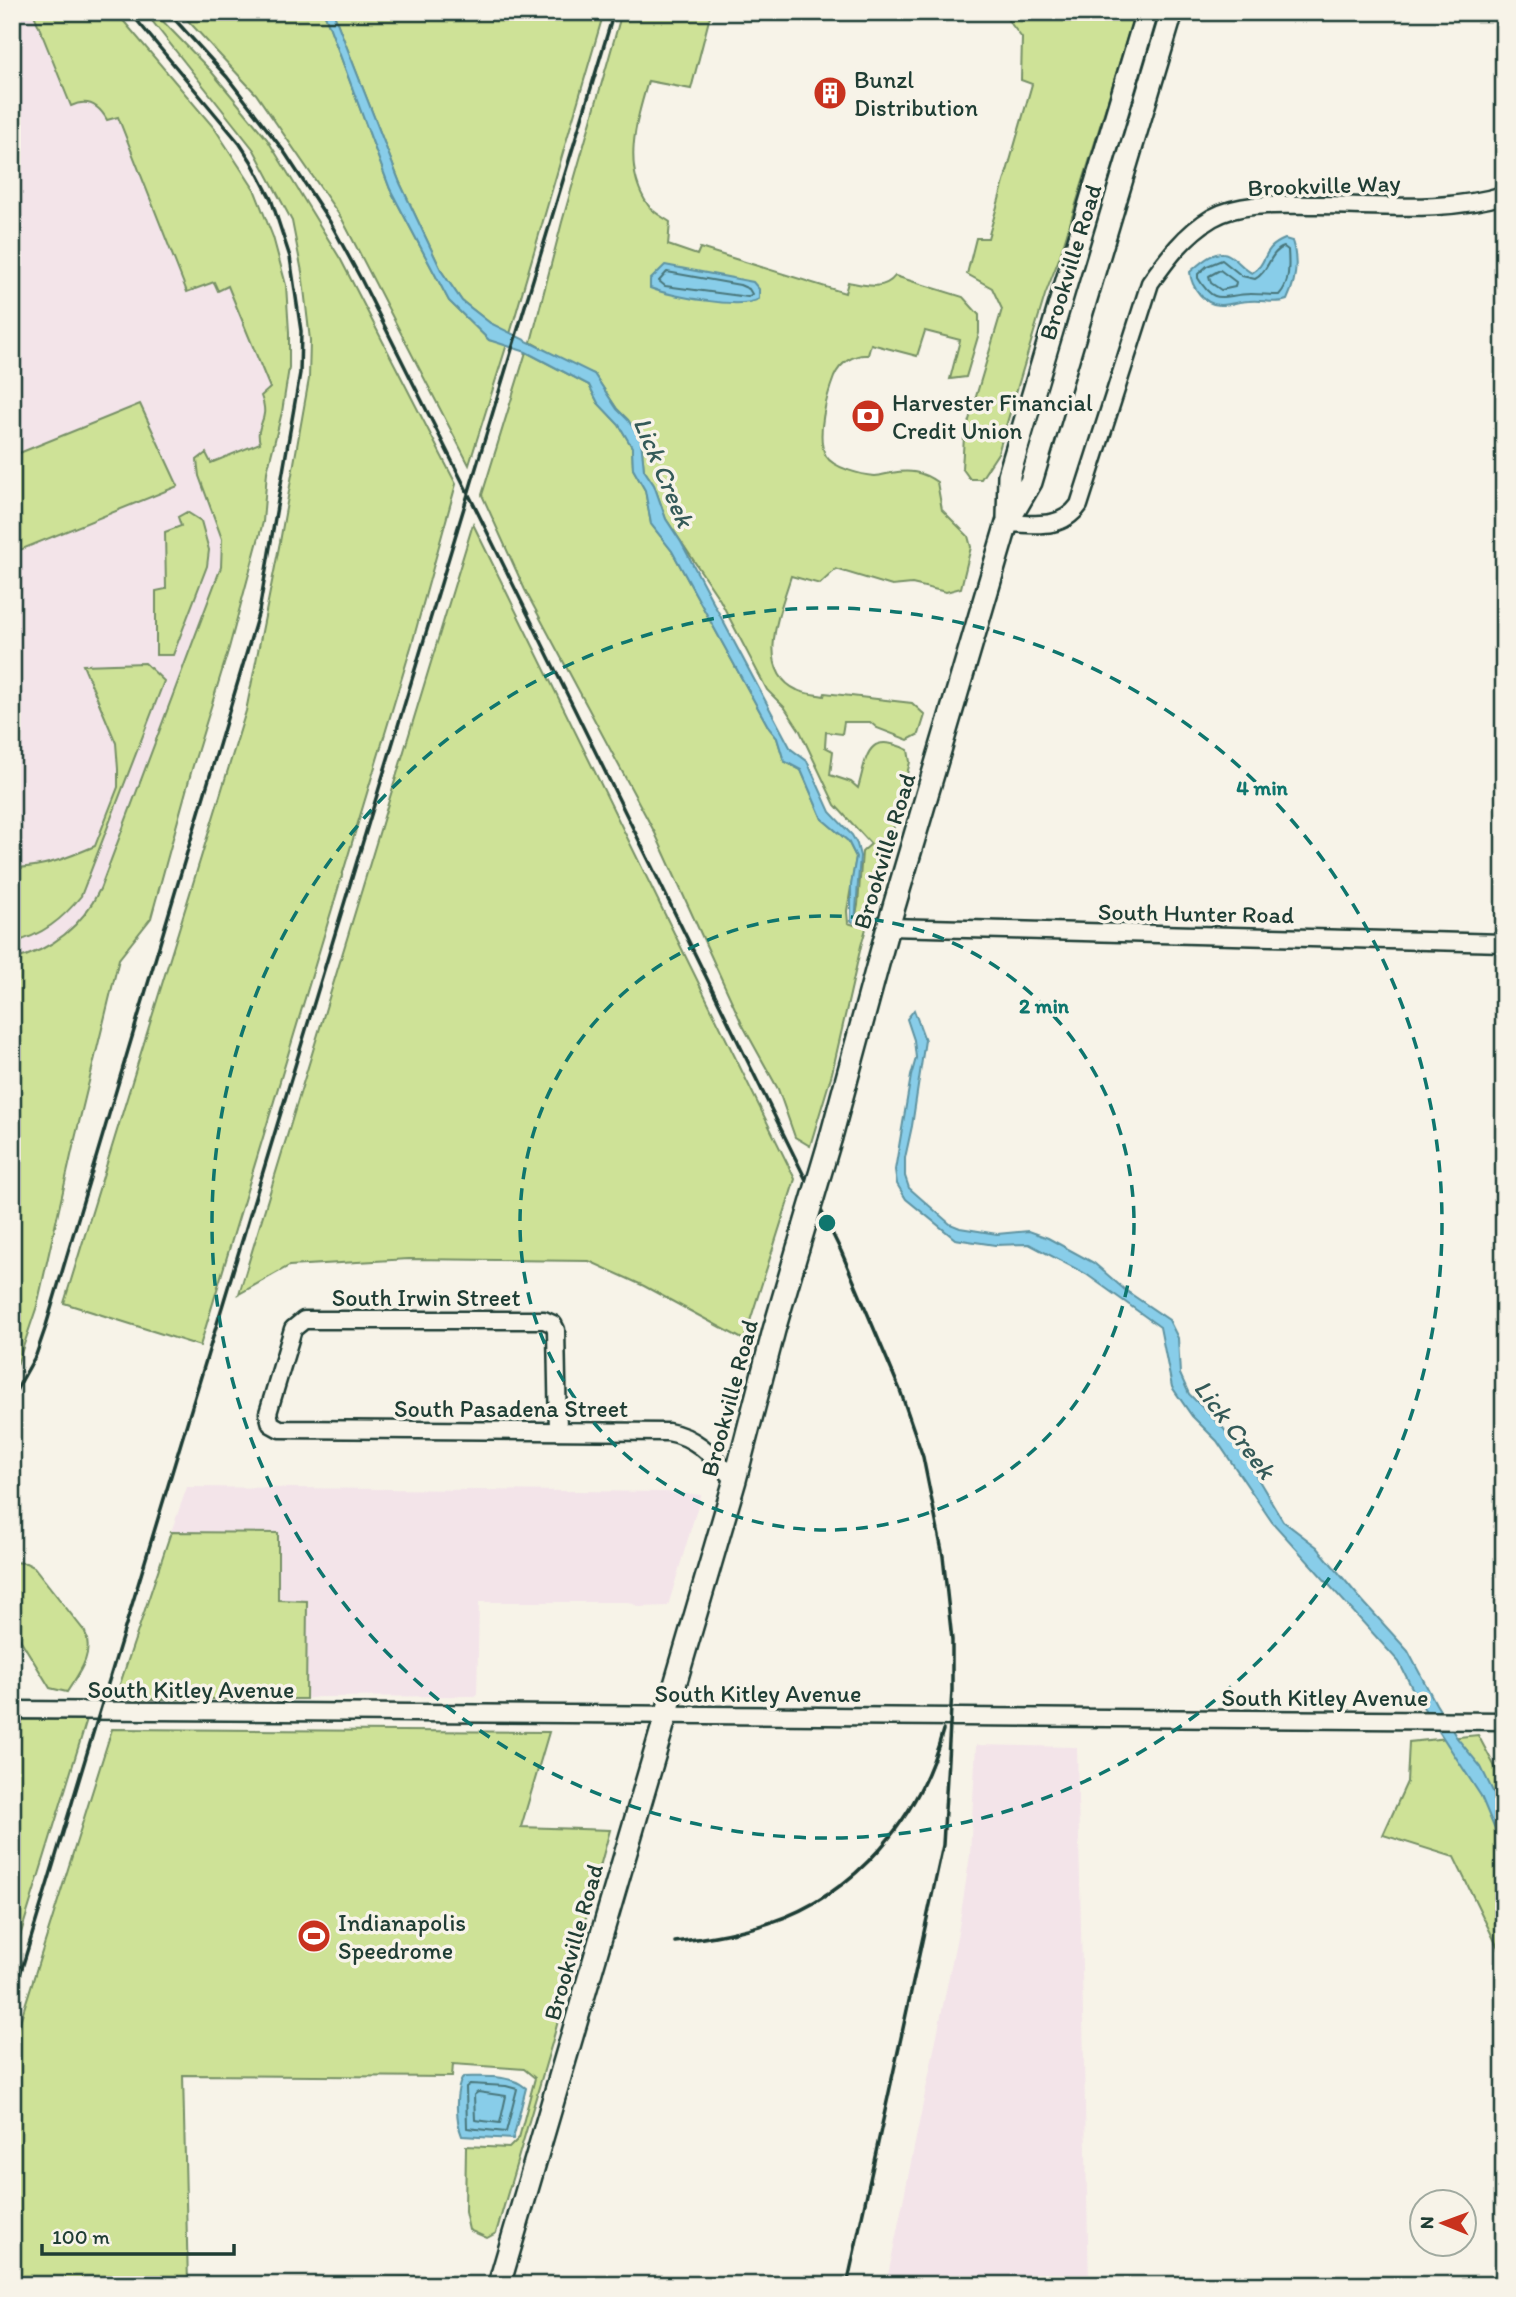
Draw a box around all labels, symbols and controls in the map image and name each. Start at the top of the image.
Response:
place label: Bunzl Distribution [854,65,978,122]
building icon: Bunzl Distribution [811,74,849,112]
street label: Brookville Way [1247,168,1402,202]
street label: Brookville Road [1033,180,1107,344]
place label: Harvester Financial Credit Union [892,388,1093,445]
bank icon: Harvester Financial Credit Union [849,397,887,435]
water label: Lick Creek [627,412,702,533]
street label: Brookville Road [847,769,921,933]
text: 4 min [1236,775,1289,800]
street label: South Hunter Road [1098,897,1294,929]
text: 2 min [1019,993,1070,1018]
centre of rings [815,1211,839,1235]
street label: South Irwin Street [332,1283,520,1312]
street label: Brookville Road [694,1316,764,1480]
water label: Lick Creek [1187,1373,1284,1486]
street label: South Pasadena Street [394,1394,628,1423]
street label: South Kitley Avenue [88,1675,294,1704]
street label: South Kitley Avenue [655,1679,861,1708]
street label: South Kitley Avenue [1222,1683,1428,1712]
street label: Brookville Road [537,1860,609,2024]
place label: Indianapolis Speedrome [338,1908,466,1965]
sports icon: Indianapolis Speedrome [295,1917,333,1955]
north arrow [1408,2188,1478,2258]
scale bar [42,2213,234,2257]
text: N [1415,2216,1438,2229]
text: 100 m [52,2224,110,2249]

